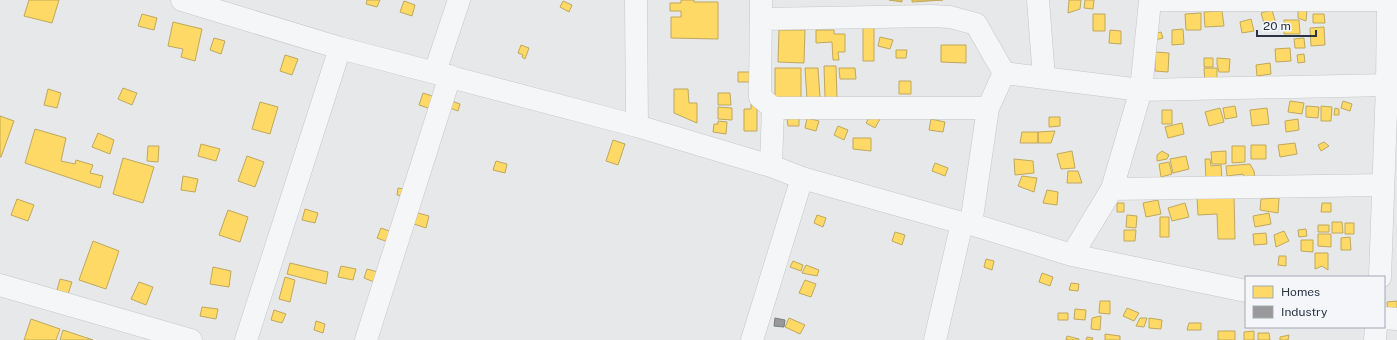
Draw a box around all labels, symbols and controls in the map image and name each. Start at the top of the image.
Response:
scale bar [1257,12,1316,38]
text: 20 m [1263,19,1291,33]
legend [1245,276,1385,328]
text: Homes [1281,285,1320,299]
text: Industry [1281,305,1328,319]

